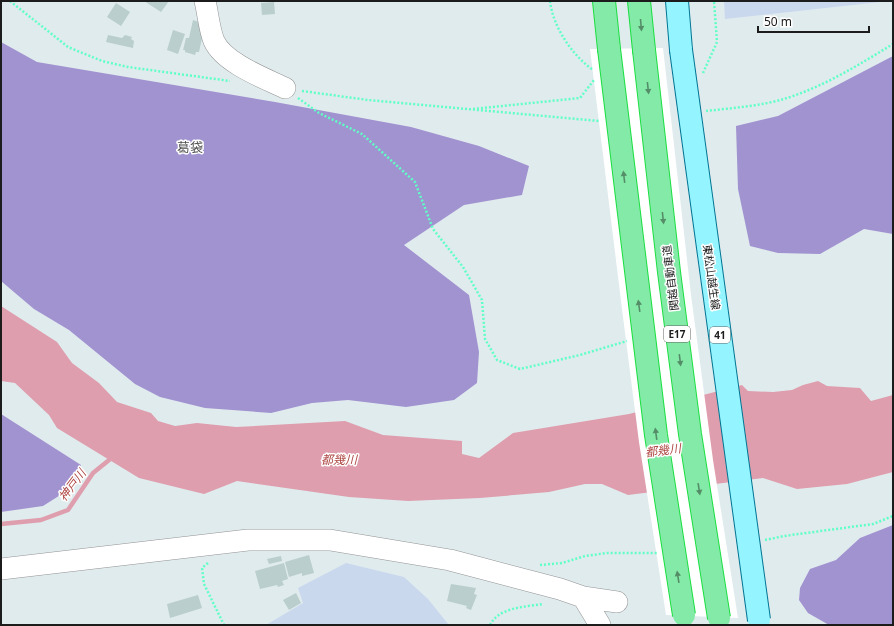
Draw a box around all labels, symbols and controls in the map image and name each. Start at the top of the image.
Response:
scale bar [758,8,869,34]
text: 50 m [764,13,792,30]
one-way arrow [638,19,645,31]
one-way arrow [645,82,651,94]
district label: 葛袋 [177,138,203,156]
one-way arrow [620,170,627,183]
one-way arrow [659,212,666,224]
street label: 東松山越生線 [700,243,724,311]
street label: 関越自動車道 [659,244,681,312]
one-way arrow [636,300,642,312]
road number: E17 [664,326,690,342]
road number: 41 [710,327,730,343]
one-way arrow [677,354,683,367]
one-way arrow [653,428,659,441]
water label: 都幾川 [644,439,684,461]
water label: 都幾川 [321,451,359,468]
water label: 神戸川 [54,464,91,504]
one-way arrow [696,483,702,495]
one-way arrow [675,571,681,583]

